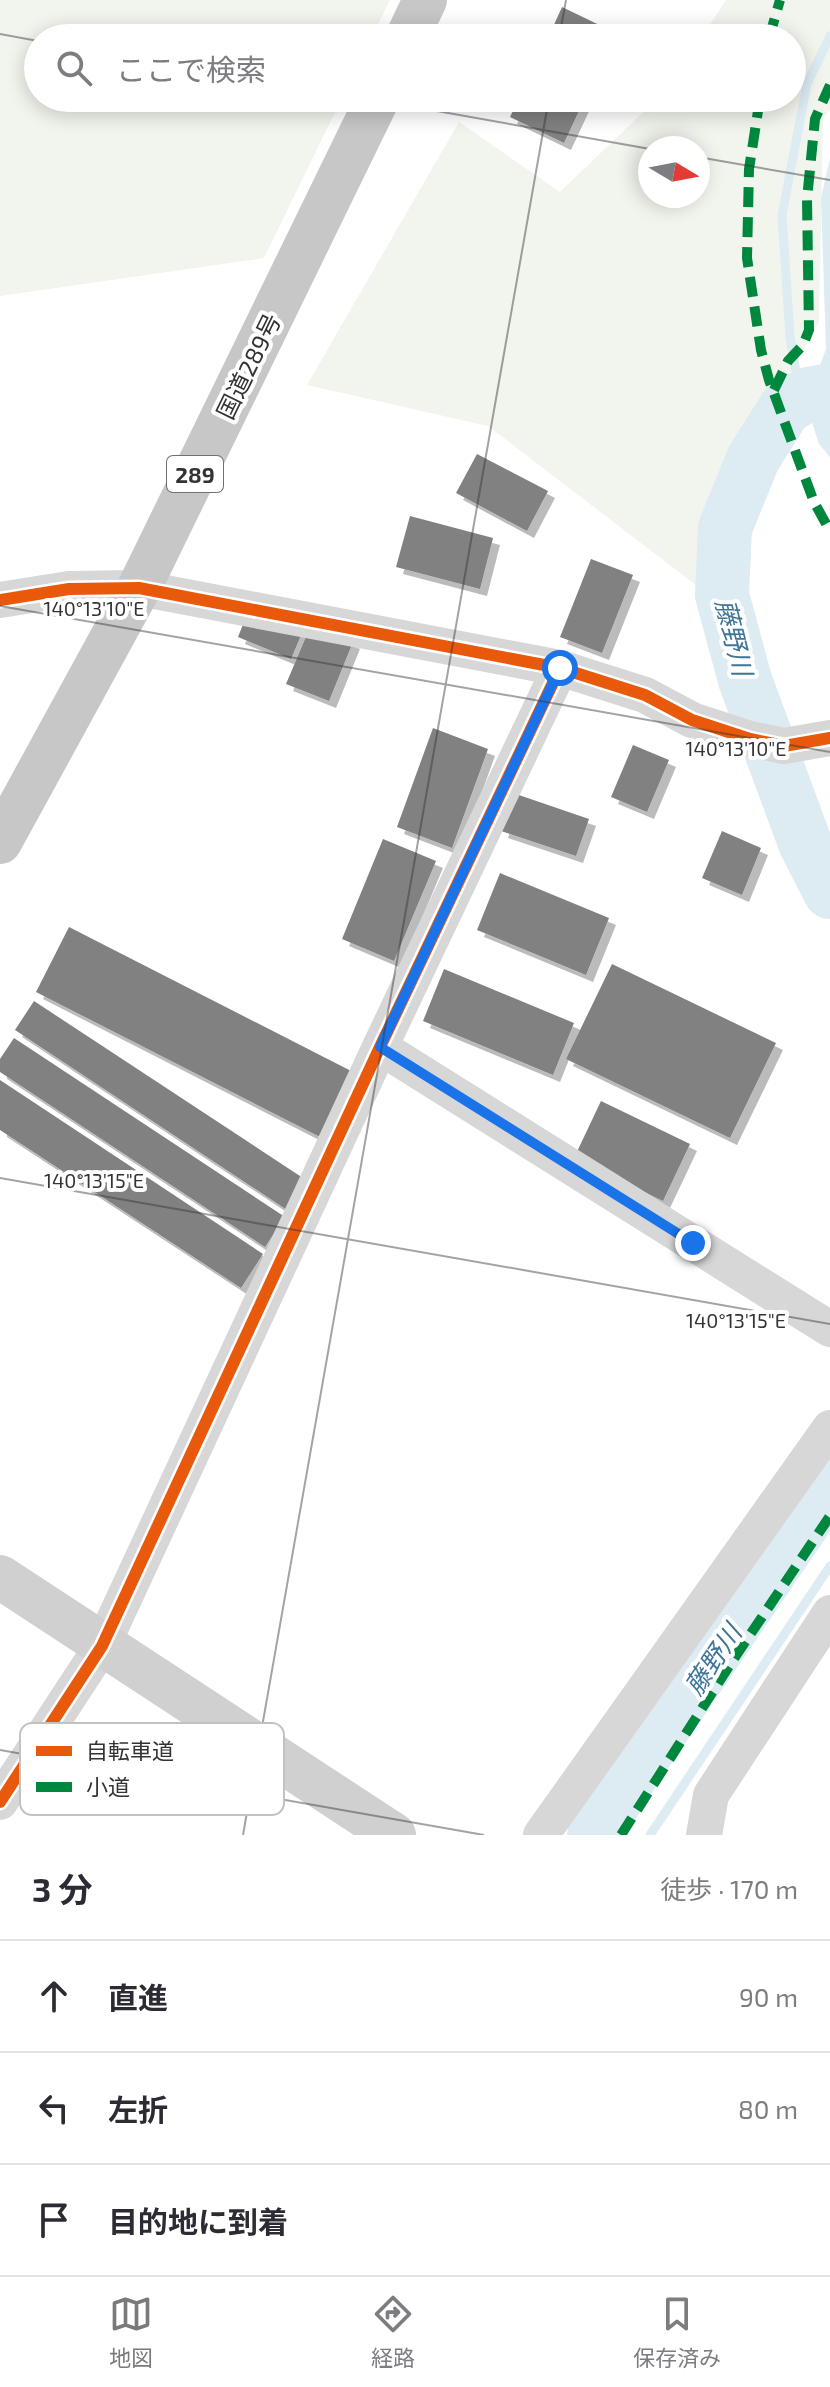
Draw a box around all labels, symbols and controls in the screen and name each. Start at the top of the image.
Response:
search box [24,24,806,112]
icon: search [52,46,96,90]
text: ここで検索 [116,51,266,87]
north arrow [638,136,710,208]
street label: 国道289号 [210,309,286,423]
road number: 289 [167,456,223,492]
water label: 藤野川 [711,595,760,681]
text: 140°13'10"E [43,596,145,620]
route start [542,650,578,686]
text: 140°13'10"E [685,736,787,760]
text: 140°13'15"E [44,1168,144,1192]
route end [675,1225,711,1261]
text: 140°13'15"E [686,1308,786,1332]
water label: 藤野川 [677,1616,748,1700]
legend [20,1723,284,1815]
text: 自転車道 [86,1737,174,1763]
text: 小道 [86,1773,130,1799]
text: 3 分 [32,1868,93,1909]
text: 徒歩 · 170 m [660,1873,798,1904]
icon: ahead [32,1974,76,2018]
text: 直進 [108,1979,168,2015]
text: 90 m [739,1981,798,2012]
icon: left [32,2086,76,2130]
text: 左折 [108,2091,168,2127]
text: 80 m [738,2093,798,2124]
icon: arrive [32,2198,76,2242]
text: 目的地に到着 [108,2203,288,2239]
tab: 地図 [109,2292,153,2372]
tab: 経路 [371,2292,415,2372]
tab: 保存済み [633,2292,721,2372]

